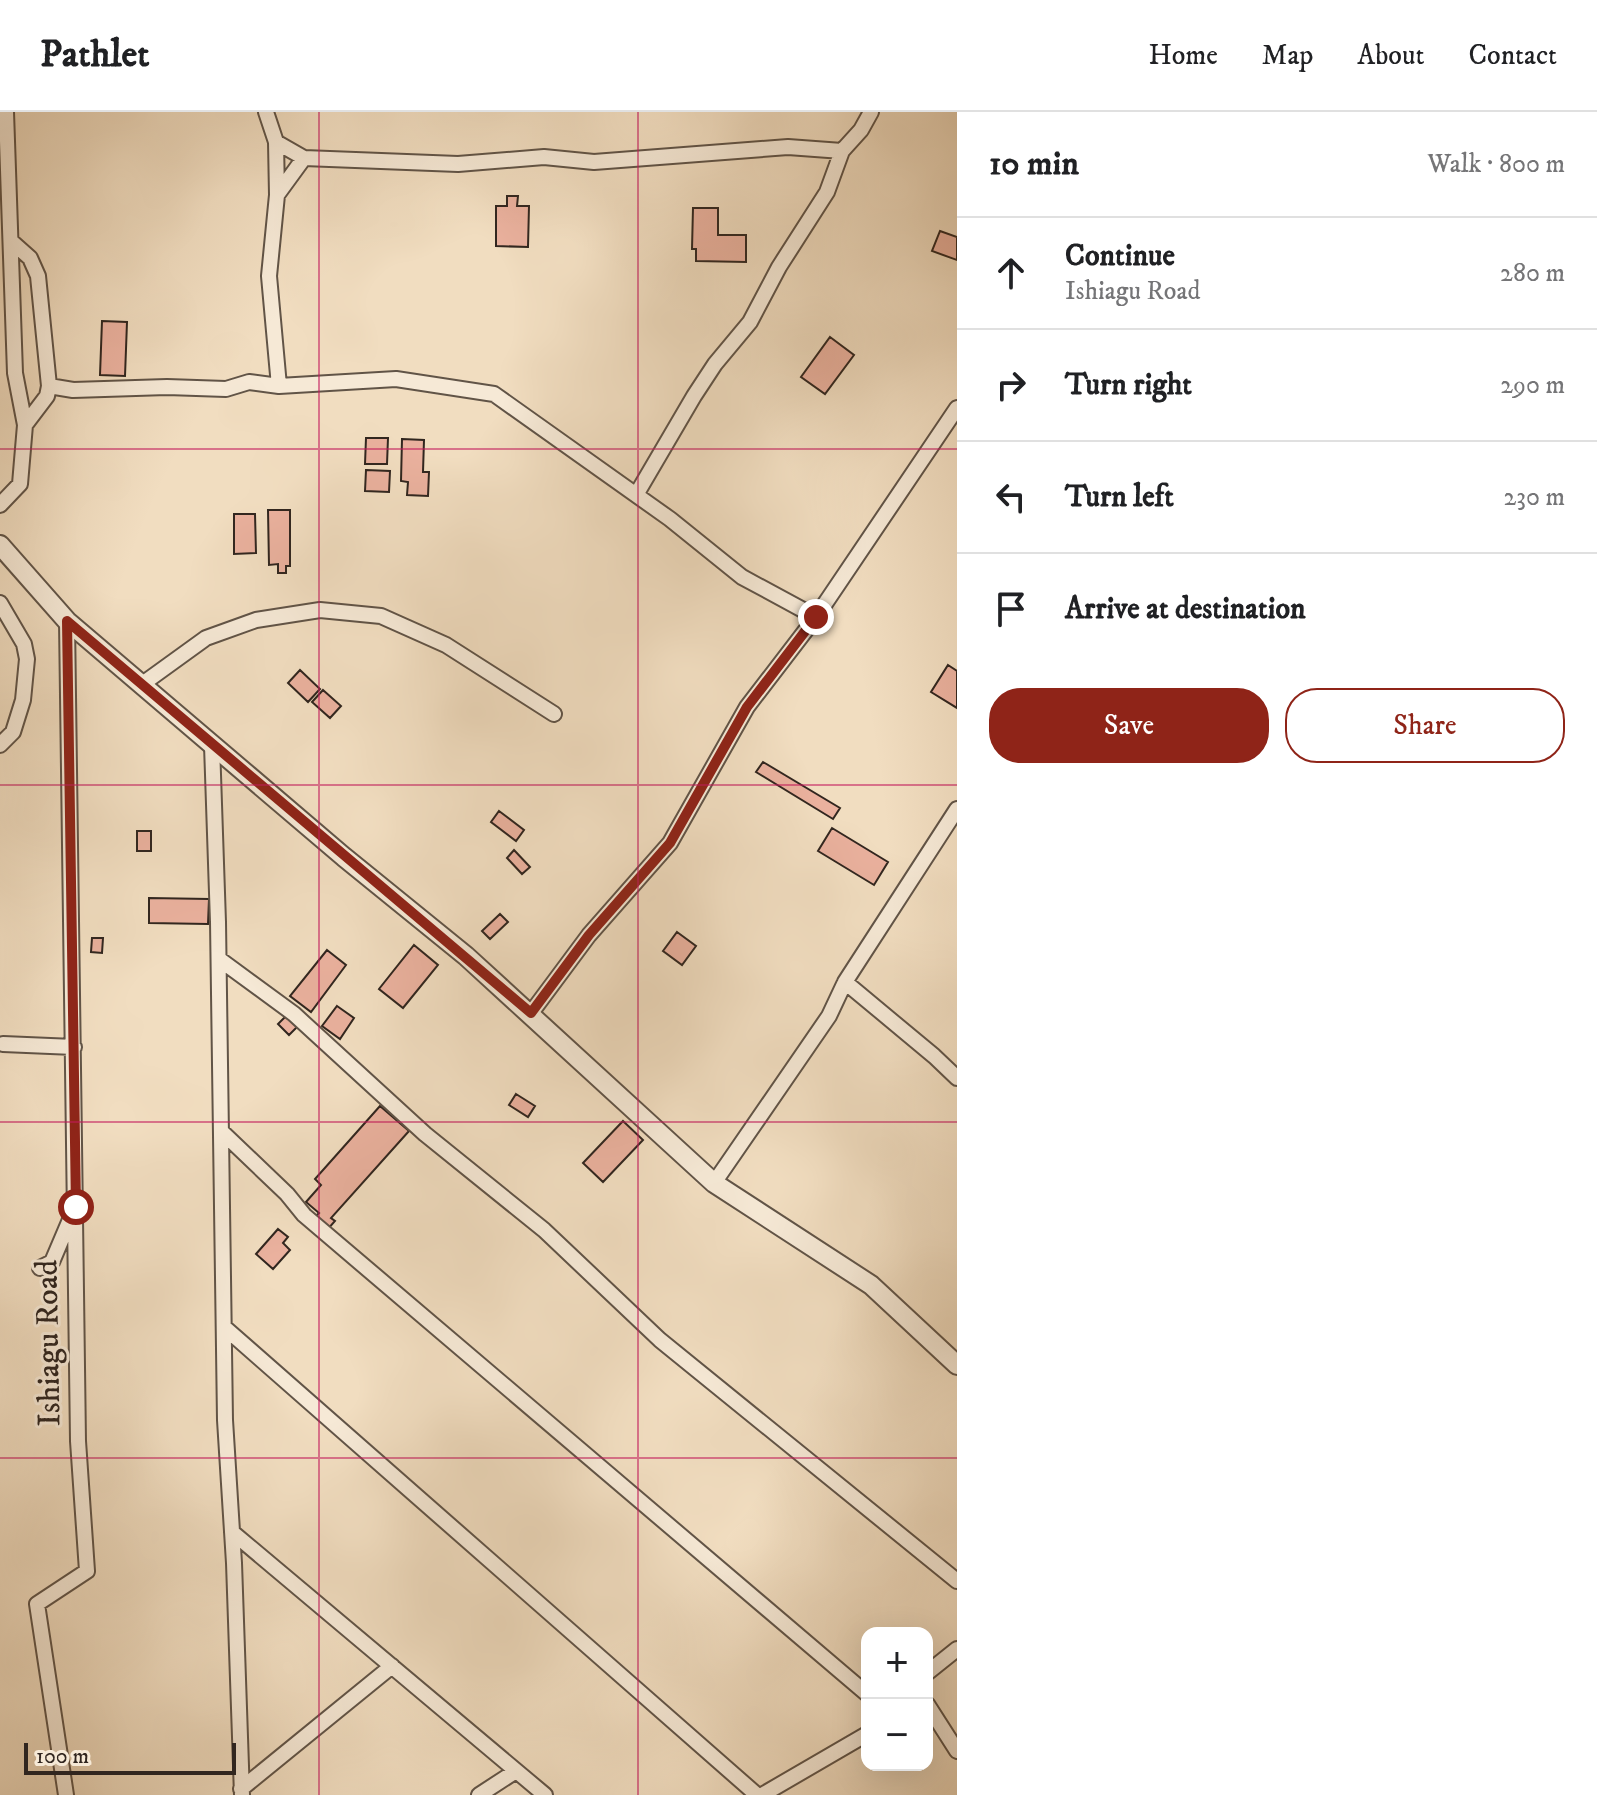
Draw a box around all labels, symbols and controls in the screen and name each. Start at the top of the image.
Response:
text: Pathlet [40,31,150,79]
text: Home [1149,38,1218,73]
text: Map [1262,38,1313,73]
text: About [1357,38,1424,73]
text: Contact [1468,38,1557,73]
text: 10 min [989,143,1079,185]
text: Walk · 800 m [1427,148,1565,181]
text: Continue [1065,238,1175,275]
icon: ahead [989,251,1033,295]
text: 280 m [1500,257,1565,290]
text: Ishiagu Road [1065,275,1200,308]
icon: right [989,363,1033,407]
text: Turn right [1065,367,1192,404]
text: 290 m [1500,369,1565,402]
icon: left [989,475,1033,519]
text: Turn left [1065,479,1174,516]
text: 230 m [1503,481,1565,514]
icon: arrive [989,587,1033,631]
text: Arrive at destination [1065,591,1306,628]
route end [798,599,834,635]
button: Save [989,688,1269,763]
button: Share [1285,688,1565,763]
route start [58,1189,94,1225]
street label: Ishiagu Road [28,1259,70,1427]
map controls [861,1627,933,1771]
button: + [861,1627,933,1699]
button: − [861,1699,933,1771]
scale bar [24,1739,236,1775]
text: 100 m [36,1743,89,1770]

